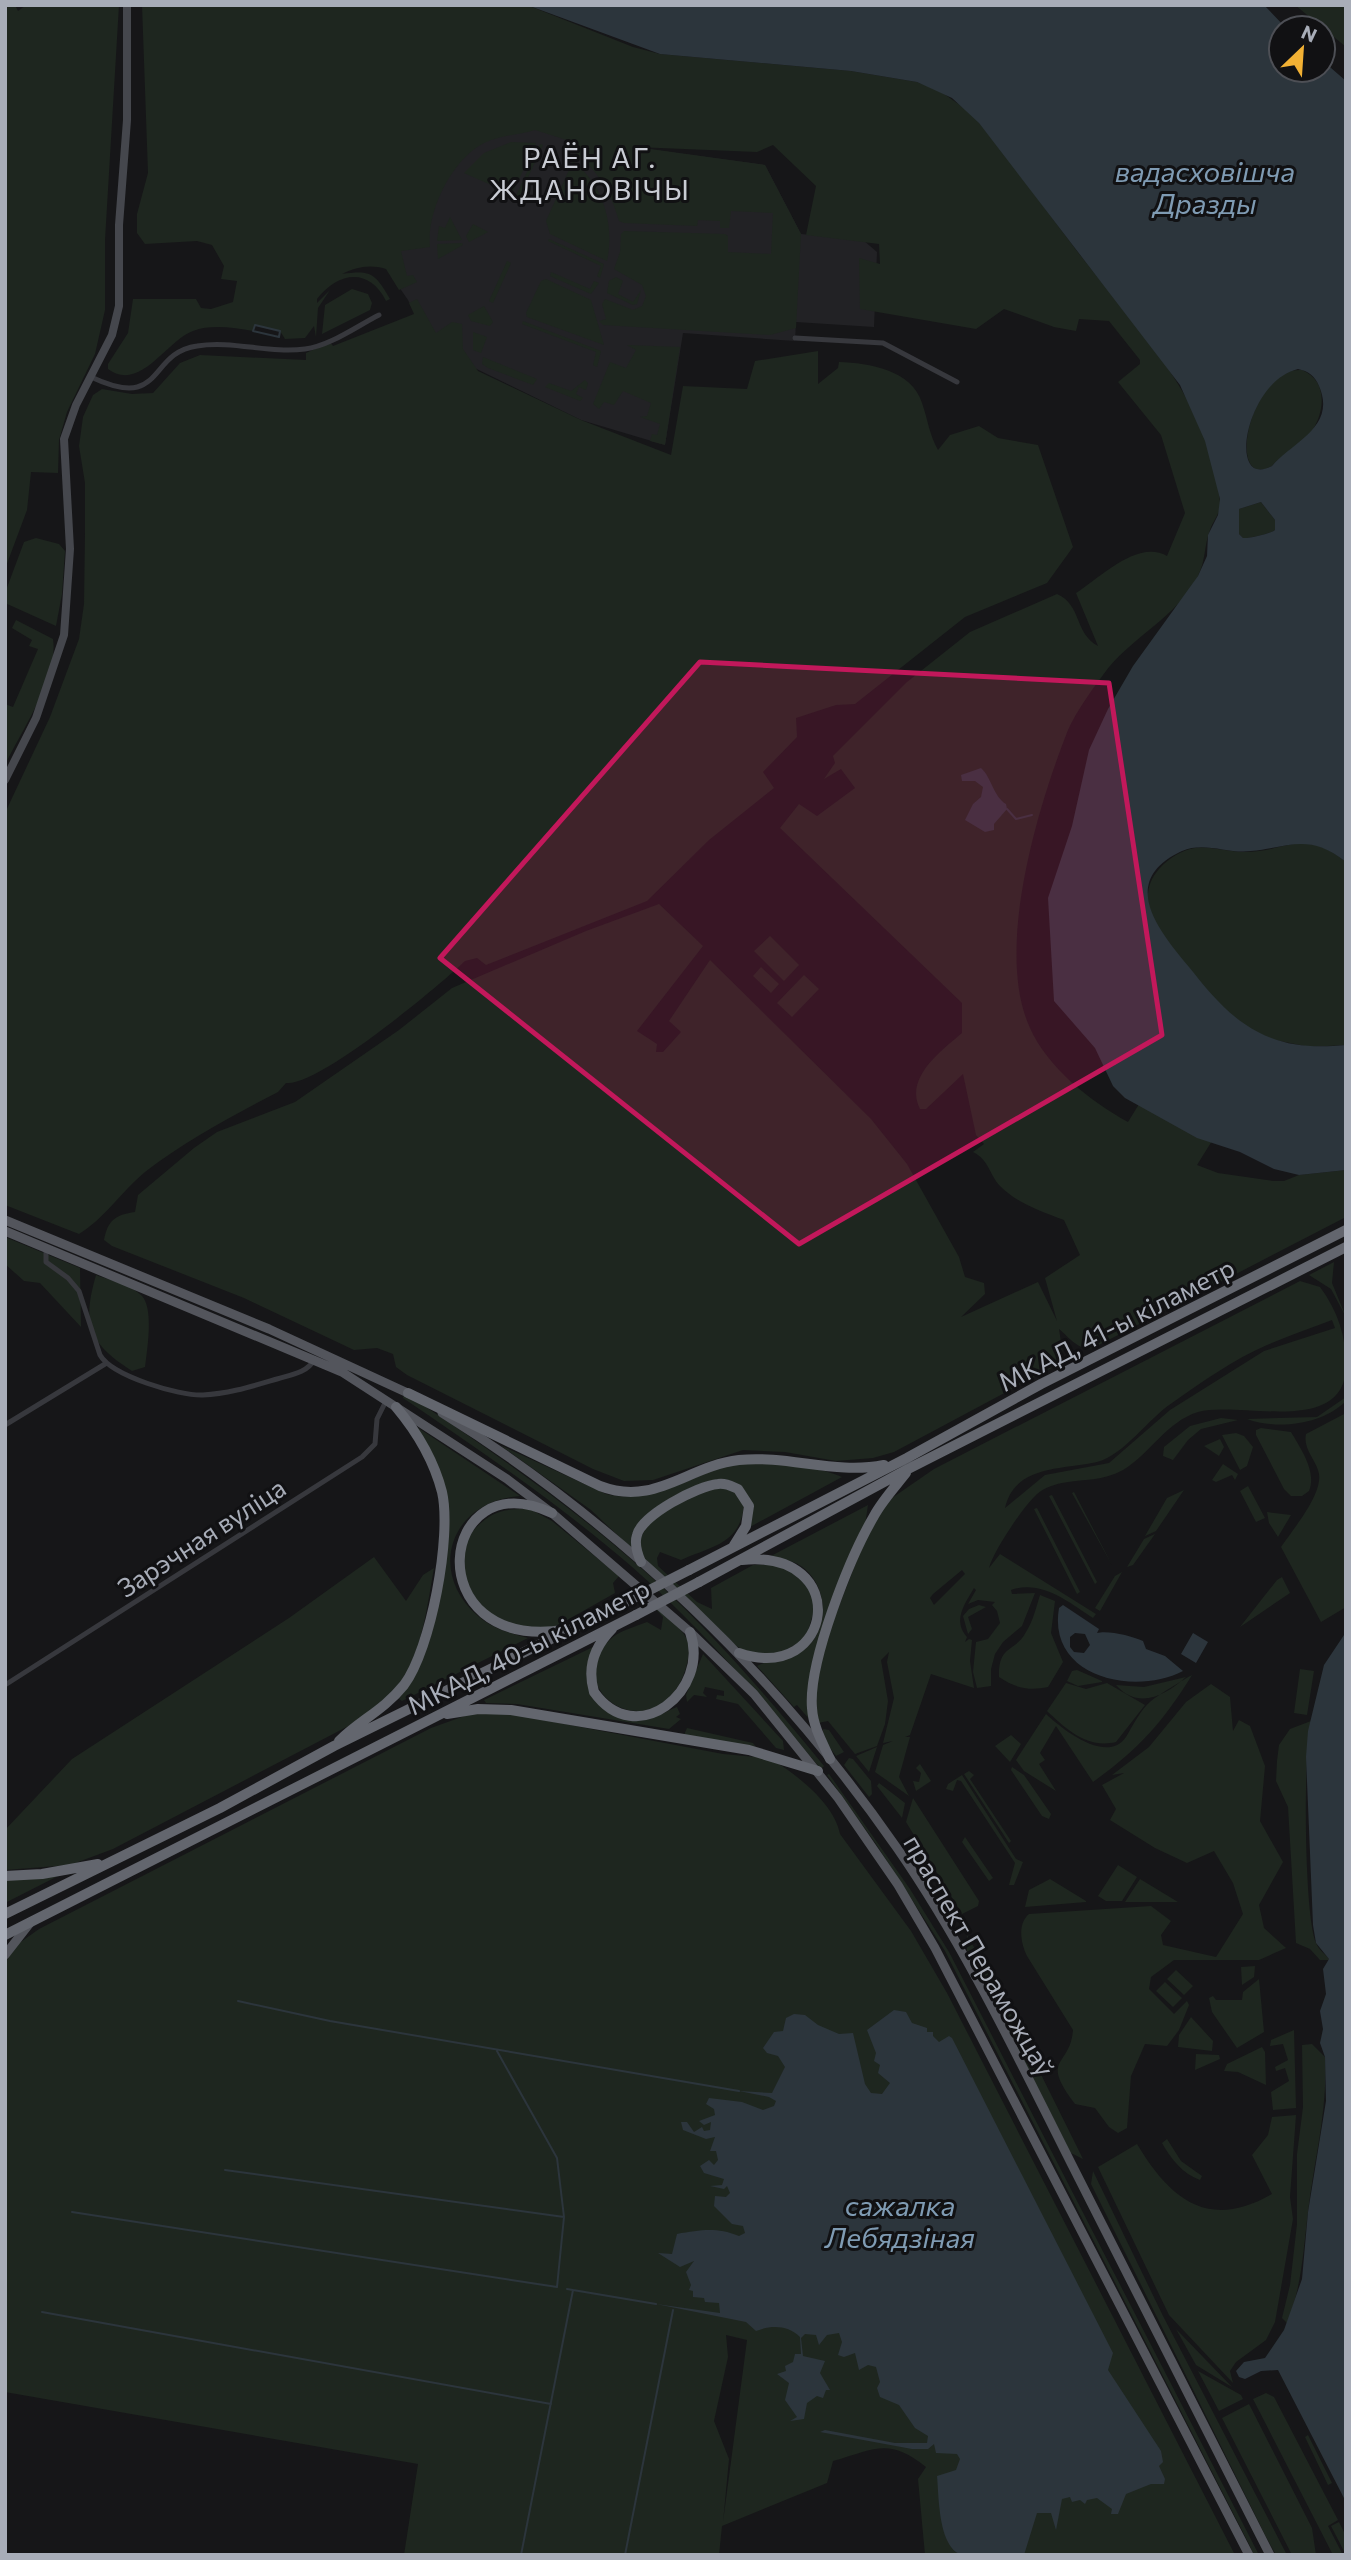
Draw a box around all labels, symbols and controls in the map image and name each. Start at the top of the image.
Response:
north arrow [1267,14,1337,84]
text: N [1298,20,1321,47]
district label: РАЁН АГ. ЖДАНОВІЧЫ [489,140,691,206]
water label: вадасховішча Дразды [1115,154,1295,220]
street label: МКАД, 41-ы кіламетр [993,1251,1239,1397]
street label: Зарэчная вуліца [111,1471,291,1603]
street label: МКАД, 40-ы кіламетр [402,1571,654,1721]
street label: праспект Пераможцаў [898,1829,1062,2081]
water label: сажалка Лебядзіная [823,2188,975,2254]

